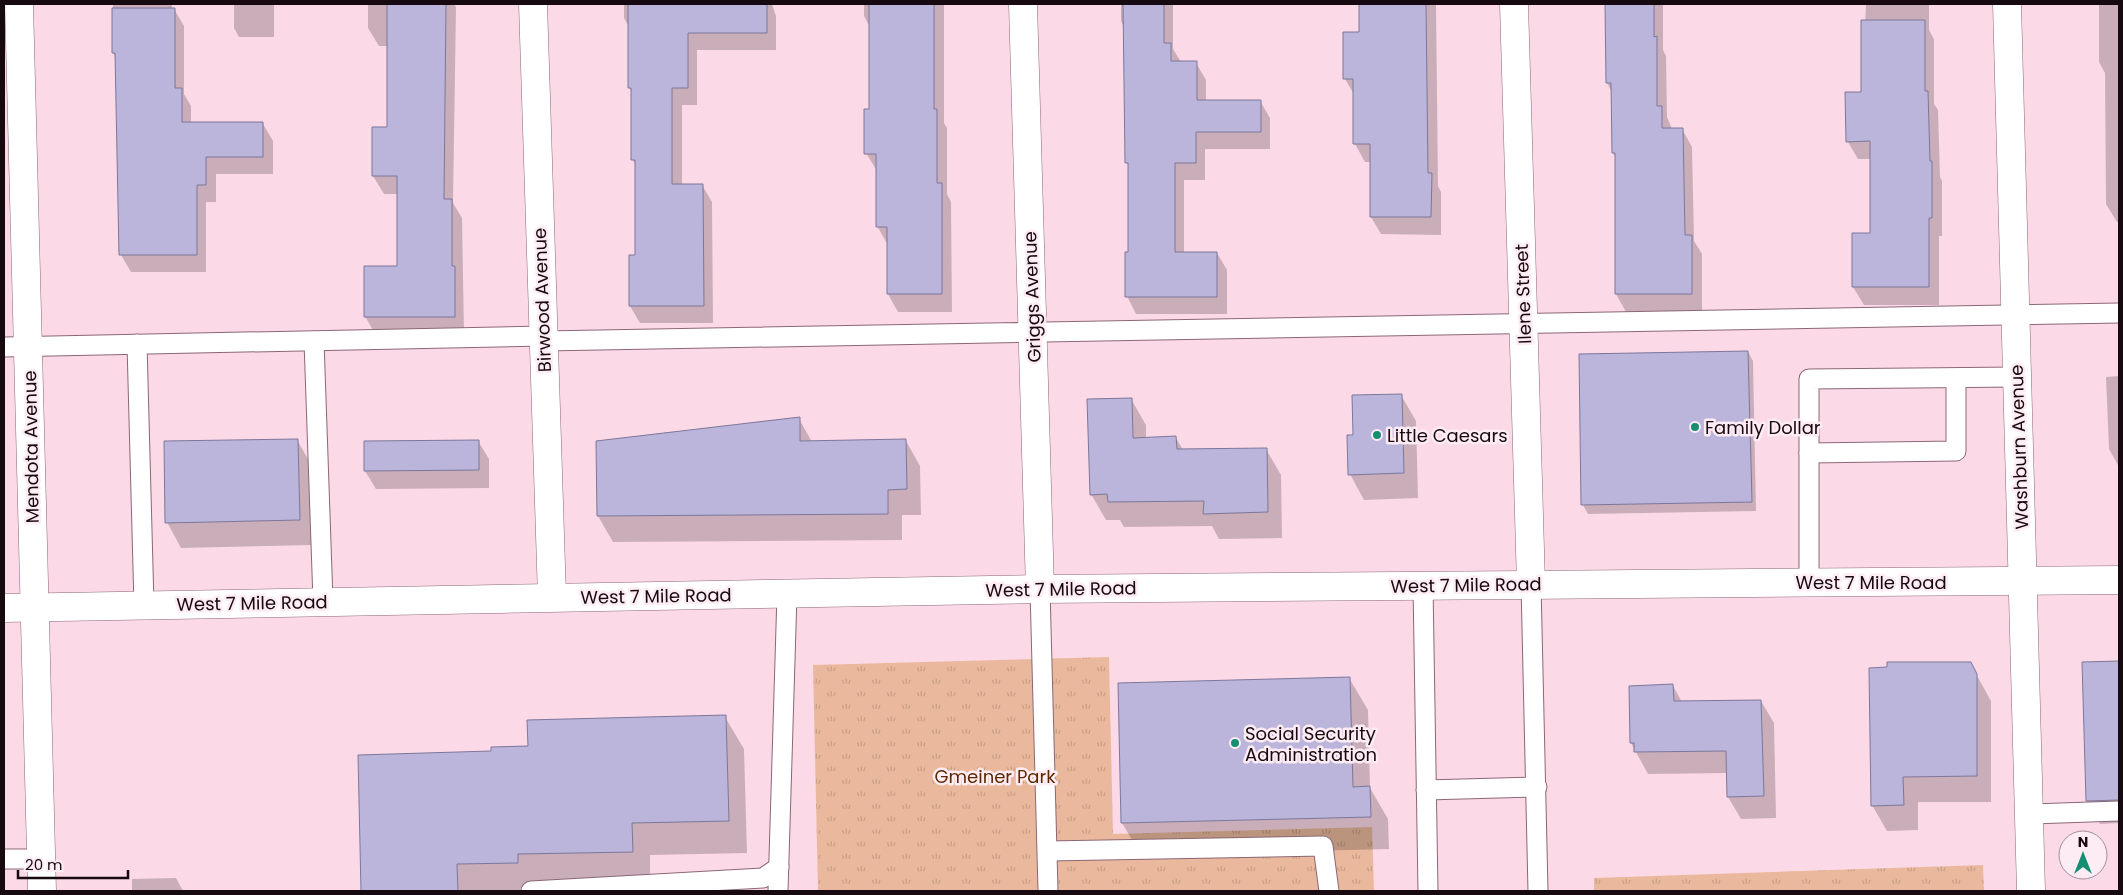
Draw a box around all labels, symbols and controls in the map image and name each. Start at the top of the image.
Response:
street label: Birwood Avenue [527,227,557,373]
street label: Griggs Avenue [1017,231,1047,363]
street label: Ilene Street [1509,243,1537,345]
street label: Washburn Avenue [2004,364,2034,530]
street label: Mendota Avenue [17,370,45,524]
place label: Family Dollar [1705,415,1821,440]
marker: Family Dollar [1689,421,1701,433]
place label: Little Caesars [1387,423,1508,448]
marker: Little Caesars [1371,429,1383,441]
street label: West 7 Mile Road [1795,570,1947,595]
street label: West 7 Mile Road [1390,571,1542,599]
street label: West 7 Mile Road [985,575,1137,603]
street label: West 7 Mile Road [580,582,732,610]
street label: West 7 Mile Road [176,589,328,617]
place label: Social Security Administration [1245,721,1377,767]
marker: Social Security Administration [1229,737,1241,749]
park label: Gmeiner Park [935,764,1056,789]
north arrow [2058,830,2108,880]
text: N [2078,832,2088,852]
scale bar [18,848,128,880]
text: 20 m [25,854,63,875]

